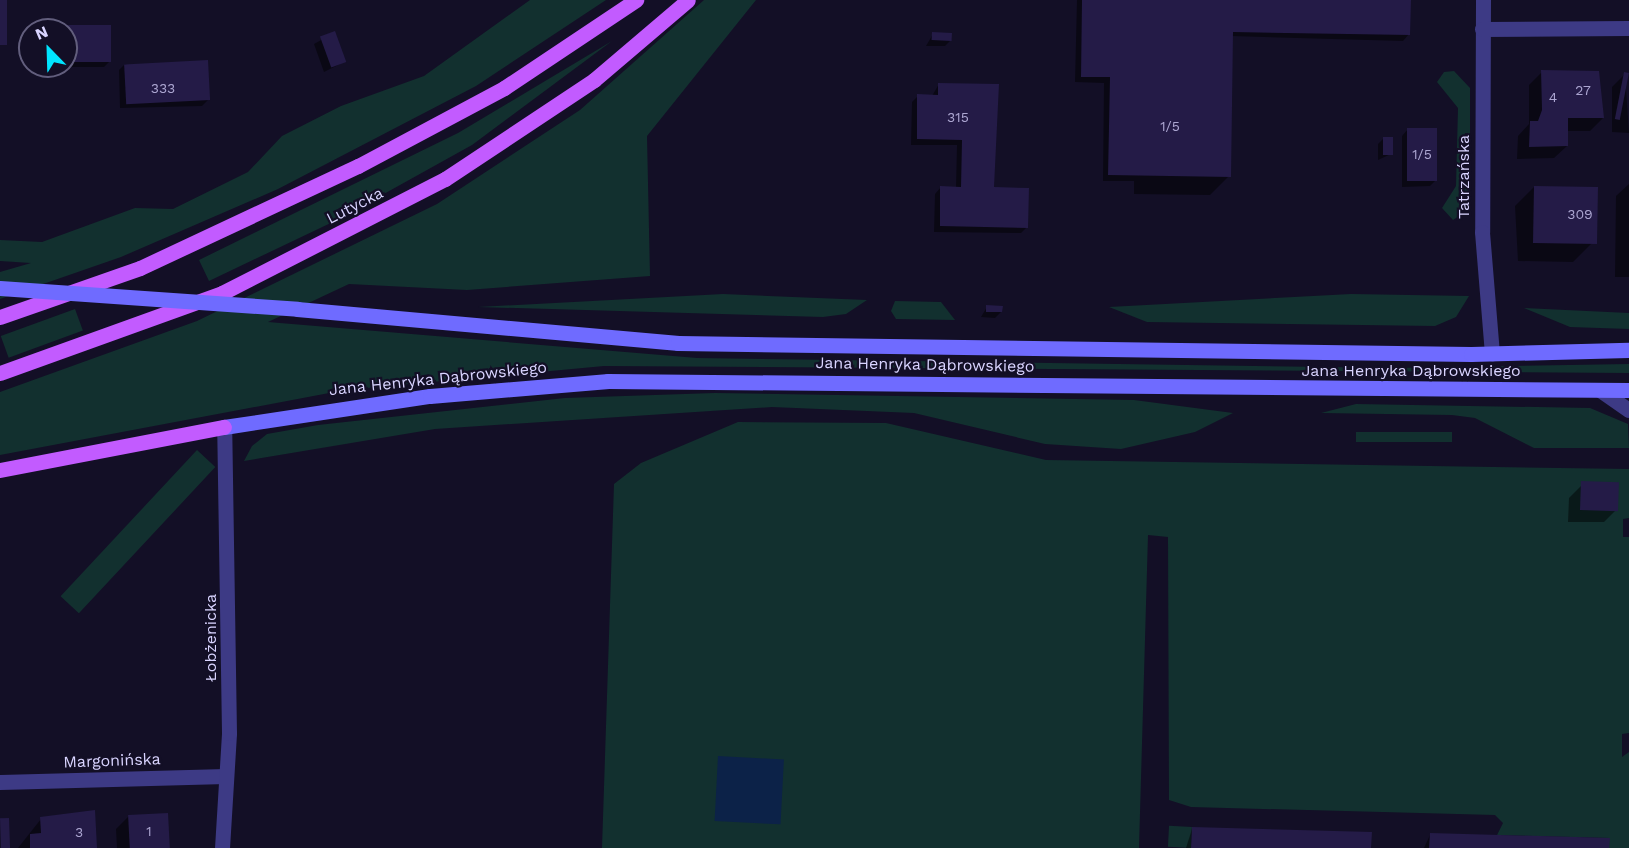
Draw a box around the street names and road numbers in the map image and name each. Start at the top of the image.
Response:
street label: Tatrzańska [1454,135,1474,219]
street label: Lutycka [323,184,387,228]
street label: Jana Henryka Dąbrowskiego [815,353,1035,377]
street label: Jana Henryka Dąbrowskiego [328,358,548,400]
street label: Jana Henryka Dąbrowskiego [1301,361,1521,381]
street label: Łobżenicka [201,594,221,682]
street label: Margonińska [63,750,161,772]

